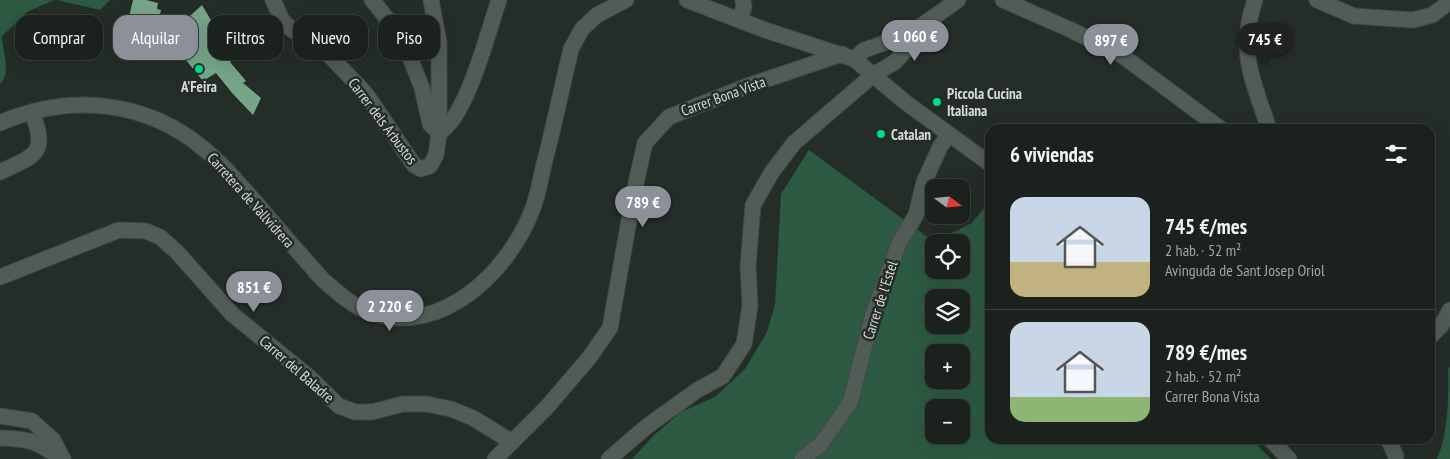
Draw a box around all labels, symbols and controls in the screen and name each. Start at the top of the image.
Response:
chip: Comprar [15,15,103,60]
chip: Alquilar [113,15,198,60]
chip: Filtros [208,15,283,60]
chip: Nuevo [293,15,368,60]
chip: Piso [378,15,440,60]
pin: 1 060 € [869,20,961,62]
pin: 745 € [1230,22,1300,65]
pin: 897 € [1076,23,1146,66]
text: 1 060 € [893,26,937,46]
text: 745 € [1248,29,1282,49]
text: 897 € [1094,30,1128,50]
marker: A'Feira [193,63,205,75]
street label: Carrer Bona Vista [678,72,768,120]
street label: Carrer dels Arbustos [344,74,422,168]
place label: A'Feira [180,77,217,96]
place label: Piccola Cucina Italiana [947,84,1022,120]
marker: Piccola Cucina Italiana [931,96,943,108]
place label: Catalan [891,125,931,144]
marker: Catalan [875,128,887,140]
icon: filters [1382,140,1410,168]
text: 6 viviendas [1010,141,1094,168]
street label: Carretera de Vallvidrera [203,149,299,251]
north arrow [925,179,970,224]
map controls [925,179,970,444]
pin: 789 € [608,186,678,228]
text: 789 € [626,192,660,212]
text: 745 €/mes [1165,213,1247,240]
icon: home [1050,217,1110,277]
button: locate [925,234,970,279]
text: 2 hab. · 52 m² [1165,240,1241,260]
street label: Carrer de l'Estel [858,258,902,342]
text: Avinguda de Sant Josep Oriol [1165,260,1325,280]
pin: 851 € [219,270,289,313]
text: 851 € [237,277,271,297]
button: layers [925,289,970,334]
pin: 2 220 € [344,290,436,332]
text: 2 220 € [368,296,412,316]
street label: Carrer del Baladre [256,331,338,407]
text: 789 €/mes [1165,339,1247,366]
icon: home [1050,342,1110,402]
button: + [925,344,970,389]
text: 2 hab. · 52 m² [1165,366,1241,386]
text: Carrer Bona Vista [1165,386,1260,406]
button: − [925,399,970,444]

